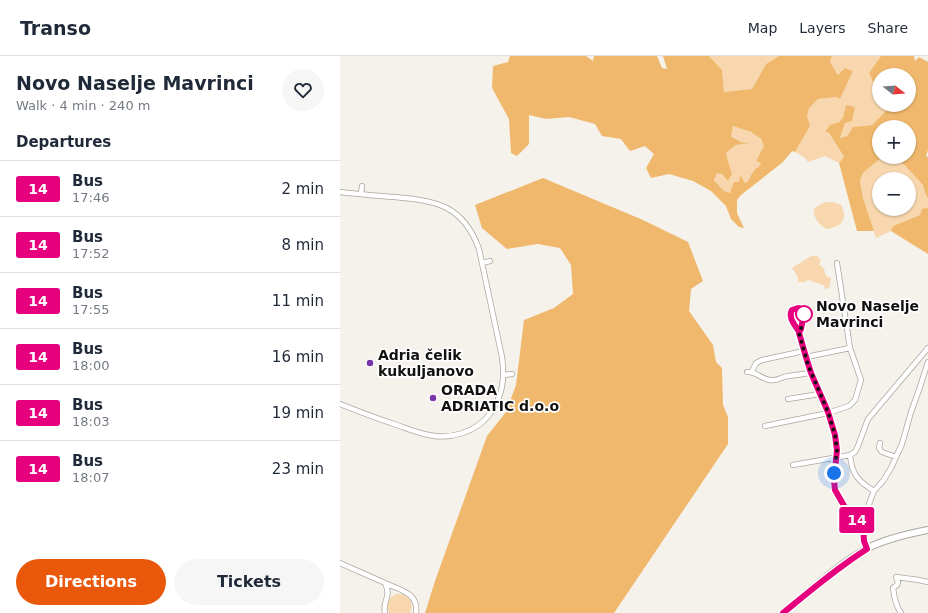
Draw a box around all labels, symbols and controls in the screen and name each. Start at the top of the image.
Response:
text: Transo [20,17,91,39]
text: Map [748,20,777,36]
text: Layers [799,20,846,36]
text: Share [868,20,908,36]
north arrow [872,68,916,112]
map controls [872,68,916,216]
button: heart [282,69,324,111]
text: Novo Naselje Mavrinci [16,72,254,94]
text: Walk · 4 min · 240 m [16,98,150,113]
button: + [872,120,916,164]
text: Departures [16,133,111,151]
text: Bus [72,172,103,190]
button: − [872,172,916,216]
text: 2 min [281,180,324,198]
text: 14 [28,181,48,197]
text: 17:46 [72,190,109,205]
text: Bus [72,228,103,246]
text: 8 min [281,236,324,254]
text: 14 [28,237,48,253]
text: 17:52 [72,246,109,261]
text: Bus [72,284,103,302]
text: 11 min [272,292,324,310]
text: 14 [28,293,48,309]
place label: Novo Naselje Mavrinci [816,298,919,330]
text: 17:55 [72,302,109,317]
marker: Novo Naselje Mavrinci [795,305,813,323]
text: Bus [72,340,103,358]
place label: Adria čelik kukuljanovo [378,347,474,379]
text: 16 min [272,348,324,366]
text: 14 [28,349,48,365]
text: 18:00 [72,358,109,373]
marker: Adria čelik kukuljanovo [365,358,375,368]
place label: ORADA ADRIATIC d.o.o [441,382,559,414]
marker: ORADA ADRIATIC d.o.o [428,393,438,403]
text: Bus [72,396,103,414]
text: 19 min [272,404,324,422]
text: 14 [28,405,48,421]
text: 18:03 [72,414,109,429]
text: Bus [72,452,103,470]
text: 23 min [272,460,324,478]
text: 14 [28,461,48,477]
your location [824,463,844,483]
text: 18:07 [72,470,109,485]
line badge: 14 [839,507,875,533]
text: 14 [847,512,867,528]
button: Directions [16,559,166,605]
button: Tickets [174,559,324,605]

